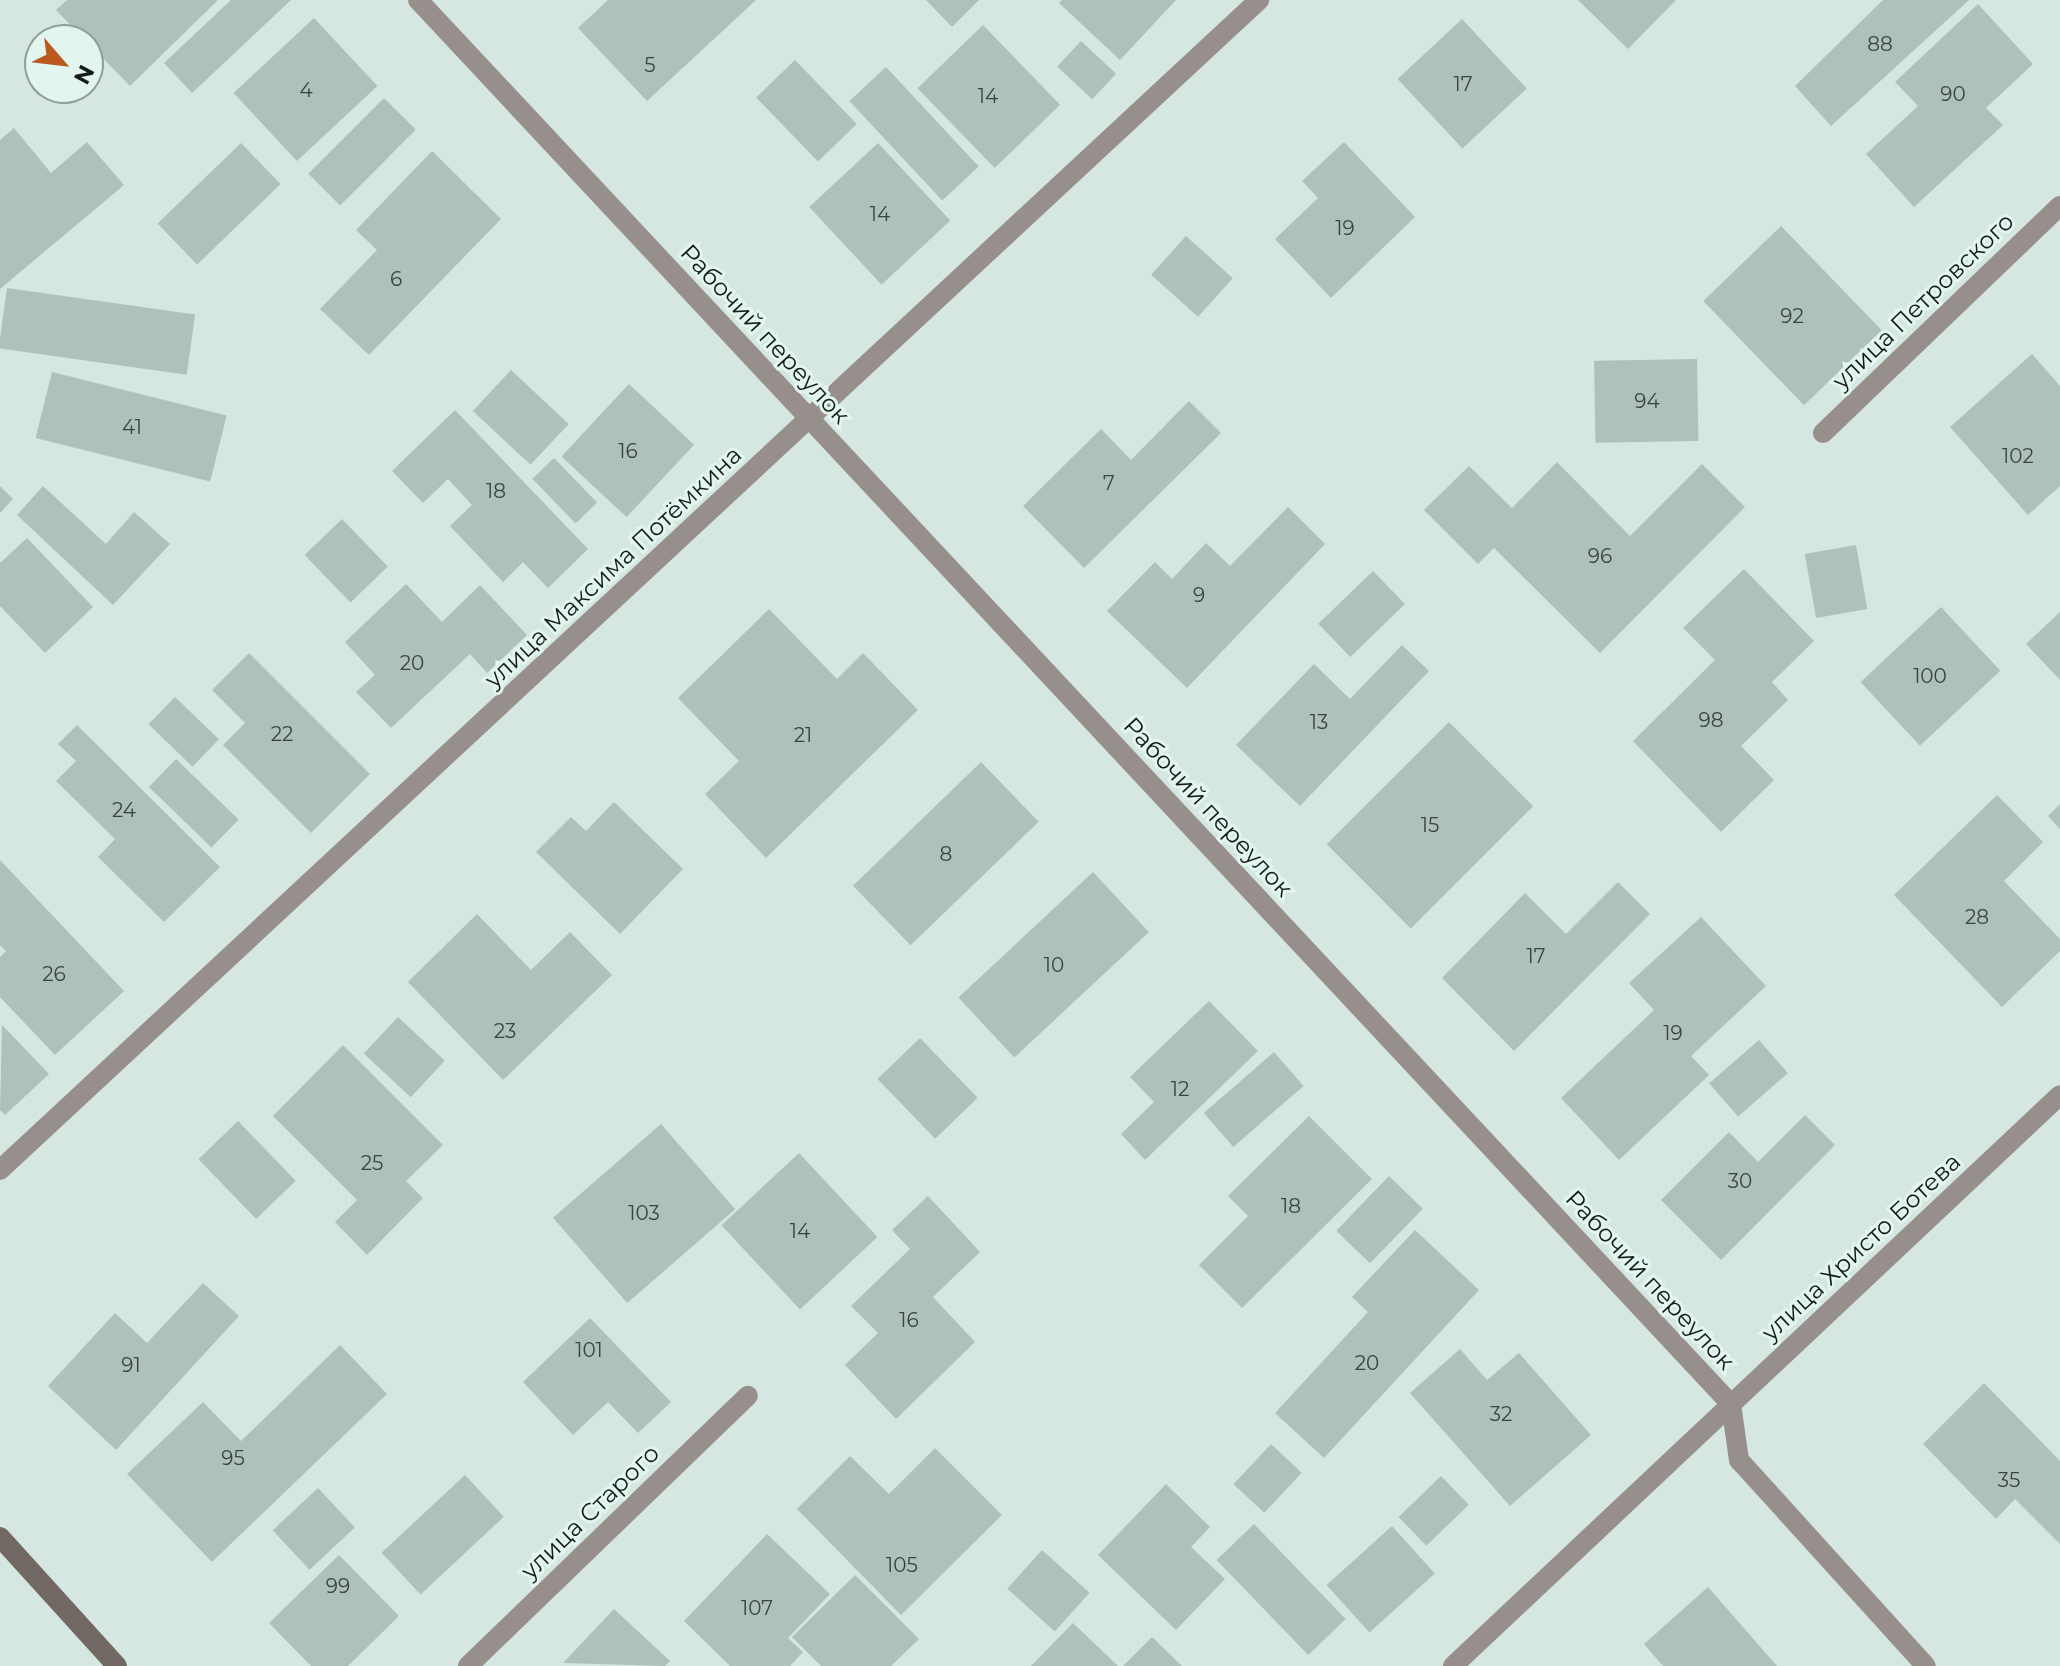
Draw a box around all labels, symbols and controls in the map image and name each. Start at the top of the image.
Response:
north arrow [24,24,104,104]
house number: 88 [1867,32,1893,56]
house number: 5 [644,53,656,77]
text: N [68,60,100,89]
house number: 17 [1454,72,1472,96]
house number: 4 [299,78,313,102]
house number: 90 [1940,82,1966,106]
house number: 14 [978,84,998,108]
house number: 14 [870,202,890,226]
street label: улица Петровского [1826,207,2020,395]
house number: 19 [1335,216,1355,240]
street label: Рабочий переулок [674,238,856,430]
house number: 6 [390,267,402,291]
house number: 92 [1780,304,1804,328]
house number: 94 [1634,389,1660,413]
house number: 41 [122,415,142,439]
house number: 16 [618,439,638,463]
street label: улица Максима Потёмкина [479,440,747,694]
house number: 102 [2002,444,2034,468]
house number: 7 [1103,471,1115,495]
house number: 18 [486,479,506,503]
house number: 96 [1588,544,1612,568]
house number: 9 [1193,583,1205,607]
house number: 20 [400,651,424,675]
house number: 100 [1913,664,1947,688]
house number: 98 [1699,708,1723,732]
house number: 13 [1310,710,1328,734]
street label: Рабочий переулок [1117,711,1299,903]
house number: 22 [271,722,293,746]
house number: 21 [794,723,812,747]
house number: 24 [112,798,136,822]
house number: 15 [1421,813,1439,837]
house number: 8 [940,842,952,866]
house number: 28 [1965,905,1989,929]
house number: 17 [1527,944,1545,968]
house number: 10 [1044,953,1064,977]
house number: 26 [42,962,66,986]
house number: 23 [494,1019,516,1043]
house number: 19 [1663,1021,1683,1045]
house number: 12 [1171,1077,1189,1101]
street label: улица Христо Ботева [1756,1147,1966,1347]
house number: 25 [361,1151,383,1175]
house number: 30 [1728,1169,1752,1193]
street label: Рабочий переулок [1559,1184,1741,1376]
house number: 18 [1281,1194,1301,1218]
house number: 103 [628,1201,660,1225]
house number: 14 [790,1219,810,1243]
house number: 16 [899,1308,919,1332]
house number: 101 [575,1338,603,1362]
house number: 20 [1355,1351,1379,1375]
house number: 91 [121,1353,141,1377]
house number: 32 [1490,1402,1512,1426]
street label: улица Старого [515,1439,665,1585]
house number: 95 [221,1446,245,1470]
house number: 35 [1998,1468,2020,1492]
house number: 105 [886,1553,918,1577]
house number: 99 [326,1574,350,1598]
house number: 107 [741,1596,773,1620]

